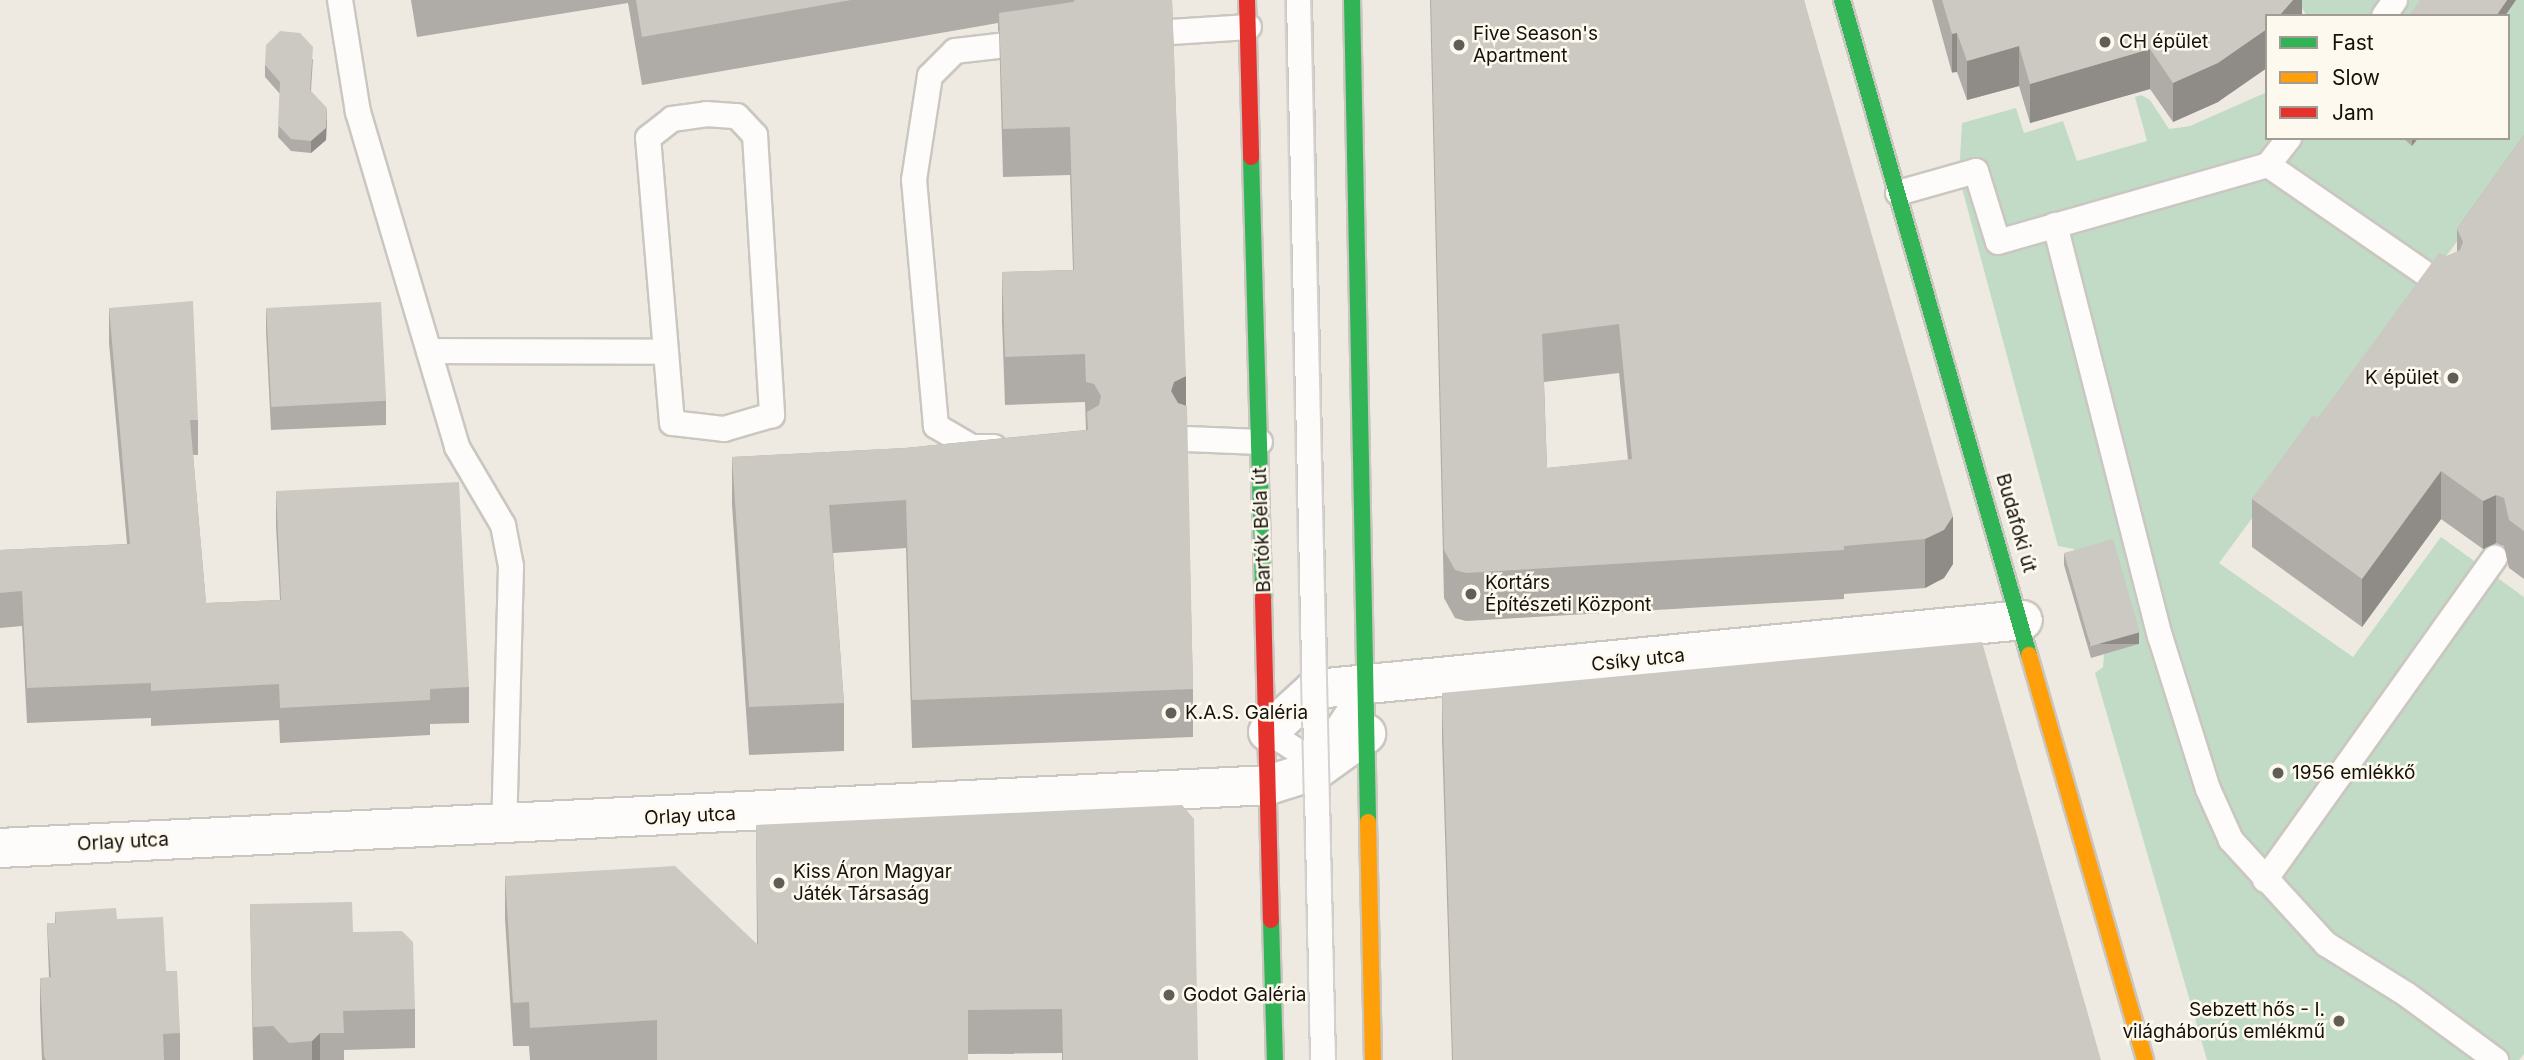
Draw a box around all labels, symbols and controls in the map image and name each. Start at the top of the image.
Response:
legend [2265,14,2510,140]
place label: Five Season's Apartment [1473,23,1598,67]
text: Fast [2332,30,2374,55]
place label: CH épület [2119,31,2208,53]
marker: CH épület [2097,34,2113,50]
marker: Five Season's Apartment [1451,37,1467,53]
text: Slow [2332,65,2380,90]
text: Jam [2332,100,2374,125]
place label: K épület [2365,367,2439,389]
marker: K épület [2445,370,2461,386]
street label: Bartók Béla út [1248,467,1276,593]
street label: Budafoki út [1991,471,2041,575]
place label: Kortárs Építészeti Központ [1485,572,1651,616]
marker: Kortárs Építészeti Központ [1463,586,1479,602]
street label: Csíky utca [1590,644,1686,676]
place label: K.A.S. Galéria [1185,702,1308,724]
marker: K.A.S. Galéria [1163,705,1179,721]
place label: 1956 emlékkő [2292,762,2415,784]
marker: 1956 emlékkő [2270,765,2286,781]
street label: Orlay utca [643,802,737,830]
street label: Orlay utca [76,828,170,856]
place label: Kiss Áron Magyar Játék Társaság [793,861,952,905]
marker: Kiss Áron Magyar Játék Társaság [771,875,787,891]
place label: Godot Galéria [1183,984,1306,1006]
marker: Godot Galéria [1161,987,1177,1003]
place label: Sebzett hős - I. világháborús emlékmű [2122,999,2325,1043]
marker: Sebzett hős - I. világháborús emlékmű [2331,1013,2347,1029]

